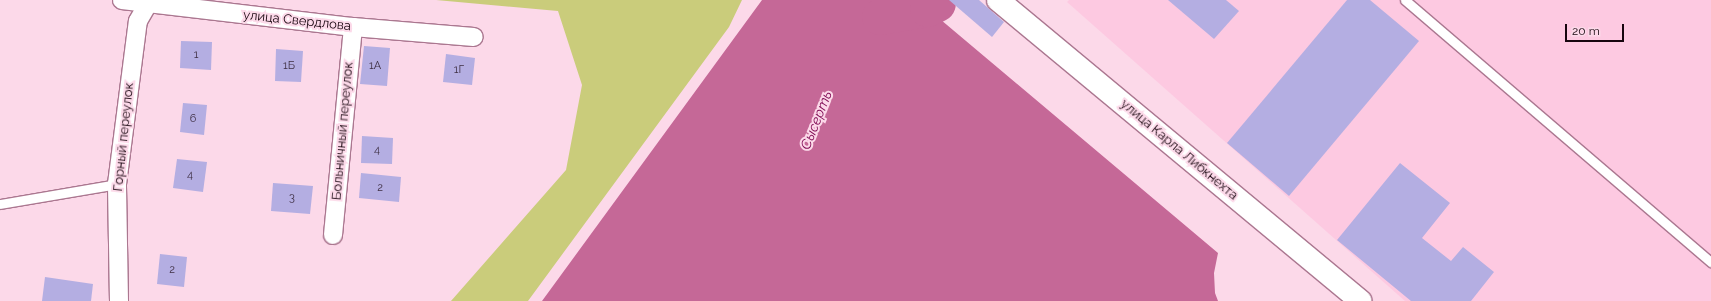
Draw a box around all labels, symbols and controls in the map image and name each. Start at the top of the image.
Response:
street label: улица Свердлова [242,8,352,34]
scale bar [1567,16,1626,42]
text: 20 m [1572,24,1600,38]
house number: 1 [194,48,198,62]
house number: 1Б [283,59,295,73]
house number: 1А [369,59,381,73]
street label: Больничный переулок [329,61,357,201]
house number: 1Г [454,63,464,77]
street label: Горный переулок [111,82,137,192]
water label: Сысерть [797,88,835,152]
street label: улица Карла Либкнехта [1117,96,1241,204]
house number: 6 [190,112,196,126]
house number: 4 [374,143,380,157]
house number: 4 [187,168,193,182]
house number: 2 [377,181,383,195]
house number: 3 [289,191,295,205]
house number: 2 [169,263,175,277]

